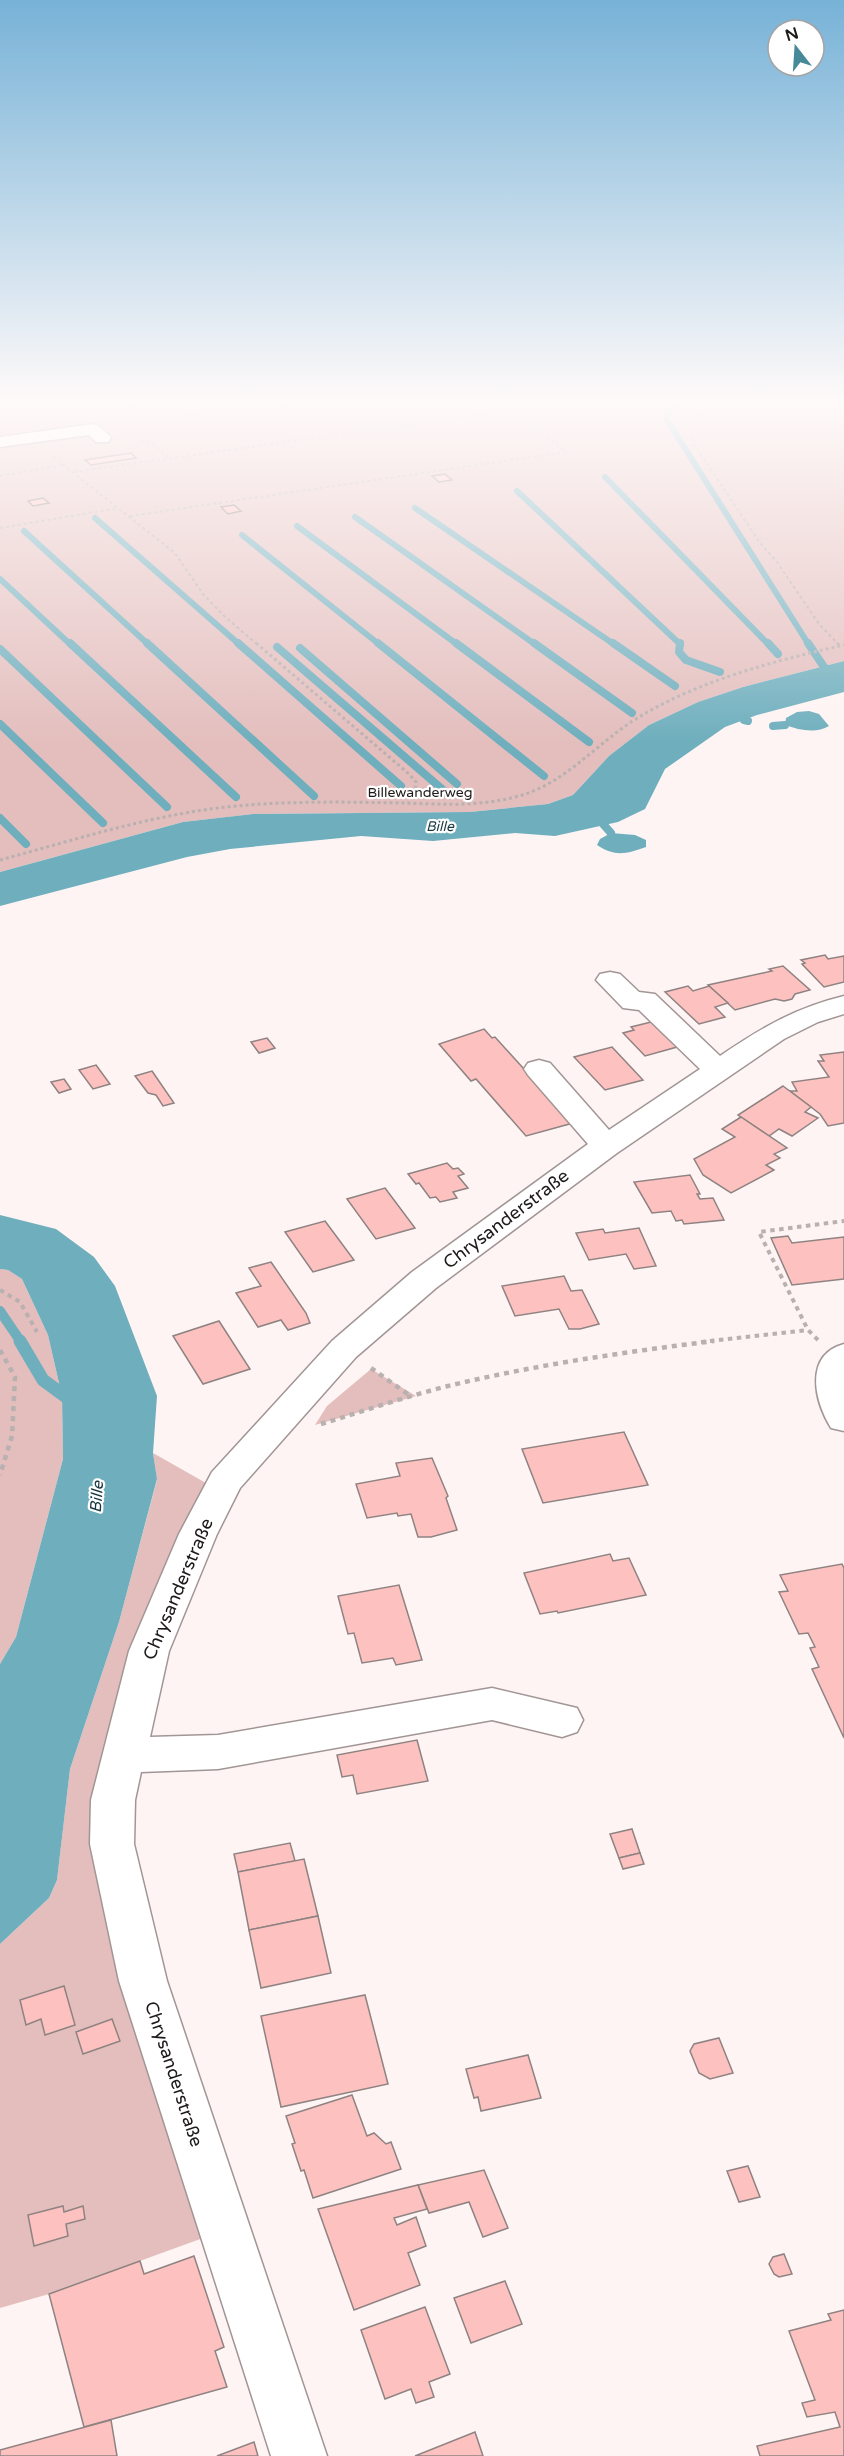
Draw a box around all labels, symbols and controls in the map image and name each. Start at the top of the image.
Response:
north arrow [766,18,826,78]
text: N [783,23,801,46]
street label: Billewanderweg [367,784,473,801]
water label: Bille [426,818,455,835]
street label: Chrysanderstraße [439,1165,573,1273]
water label: Bille [86,1479,108,1514]
street label: Chrysanderstraße [138,1515,218,1663]
street label: Chrysanderstraße [140,1998,208,2150]

